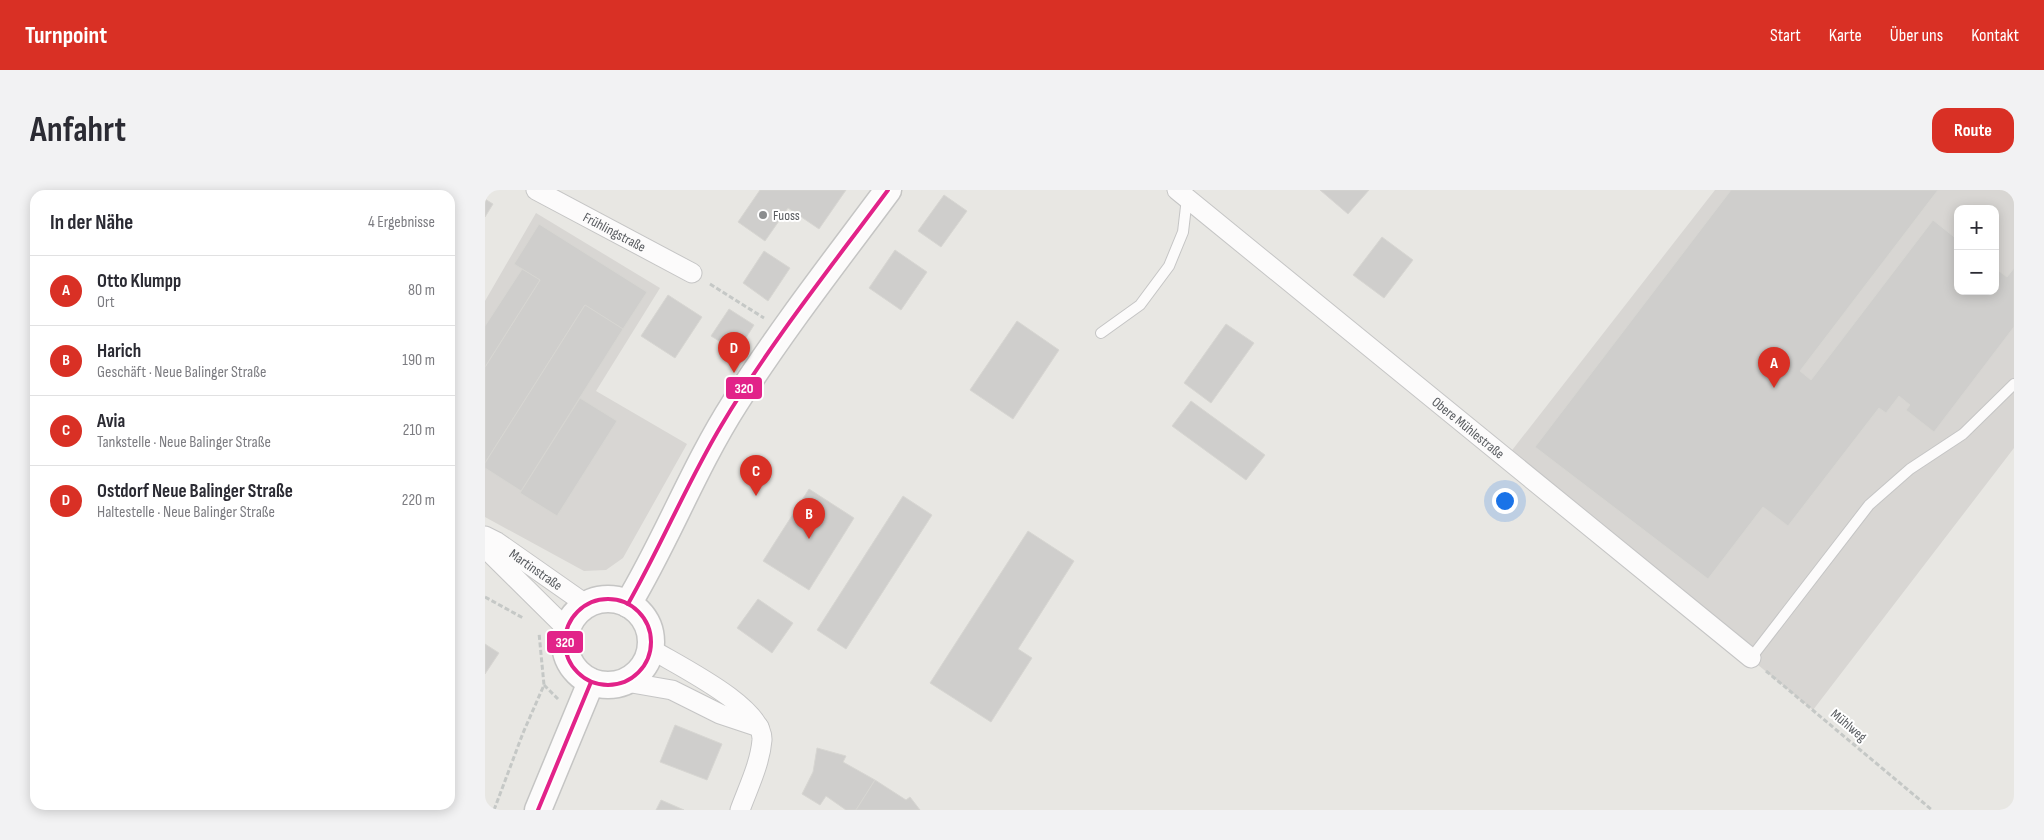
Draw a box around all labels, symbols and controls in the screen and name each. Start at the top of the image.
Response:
text: Turnpoint [25,21,107,50]
text: Start [1770,25,1801,46]
text: Karte [1829,25,1862,46]
text: Über uns [1890,25,1943,46]
text: Kontakt [1971,25,2019,46]
button: Route [1932,108,2014,153]
text: Anfahrt [30,109,126,152]
map controls [1954,205,1999,295]
button: + [1954,205,1999,250]
place label: Fuoss [773,207,800,224]
street label: Frühlingstraße [580,209,648,256]
marker: Fuoss [757,209,769,221]
text: In der Nähe [50,210,133,235]
text: 4 Ergebnisse [368,213,435,232]
button: − [1954,250,1999,295]
text: Otto Klumpp [97,270,181,293]
text: A [62,281,70,300]
text: 80 m [408,281,435,300]
text: Ort [97,293,115,312]
pin: D [718,332,750,373]
text: Harich [97,340,141,363]
pin: A [1758,347,1790,388]
text: B [62,351,70,370]
text: 190 m [402,351,435,370]
text: Geschäft · Neue Balinger Straße [97,363,266,382]
line badge: 320 [725,376,763,400]
text: 320 [734,380,754,397]
street label: Obere Mühlestraße [1428,393,1508,463]
text: Avia [97,410,125,433]
text: C [62,421,70,440]
text: 210 m [403,421,435,440]
text: Tankstelle · Neue Balinger Straße [97,433,271,452]
pin: C [740,455,772,496]
text: Ostdorf Neue Balinger Straße [97,480,293,503]
your location [1492,488,1518,514]
text: D [62,491,70,510]
text: 220 m [402,491,435,510]
pin: B [793,498,825,539]
text: Haltestelle · Neue Balinger Straße [97,503,275,522]
street label: Martinstraße [506,545,565,594]
line badge: 320 [546,630,584,654]
text: 320 [555,634,575,651]
street label: Mühlweg [1827,705,1870,746]

